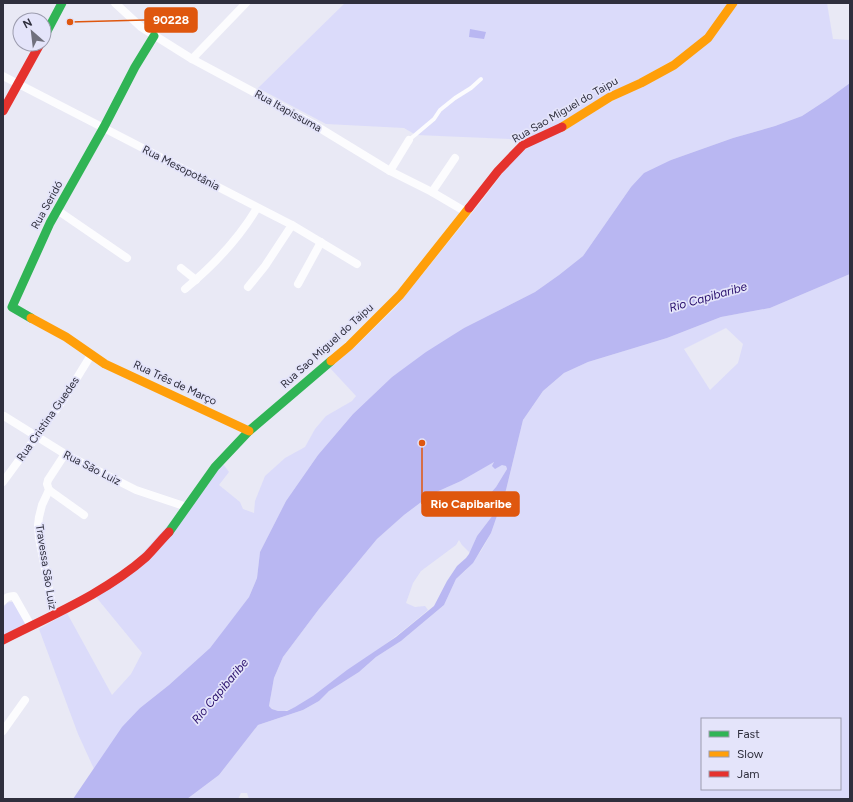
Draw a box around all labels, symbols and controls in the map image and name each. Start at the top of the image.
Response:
callout: 90228 [145,8,197,32]
north arrow [12,12,52,52]
text: 90228 [153,13,189,27]
text: N [21,16,34,31]
street label: Rua Sao Miguel do Taipu [510,74,620,146]
street label: Rua Itapissuma [252,87,324,135]
street label: Rua Mesopotânia [140,143,222,193]
street label: Rua Seridó [28,179,66,231]
water label: Rio Capibaribe [667,279,749,315]
street label: Rua Sao Miguel do Taipu [278,301,376,391]
street label: Rua Três de Março [131,358,219,408]
street label: Rua Cristina Guedes [14,374,82,464]
street label: Rua São Luiz [61,448,123,488]
callout: Rio Capibaribe [422,492,519,516]
text: Rio Capibaribe [430,497,512,511]
street label: Travessa São Luiz [33,523,59,611]
water label: Rio Capibaribe [189,655,251,726]
legend [701,718,841,790]
text: Fast [737,727,760,741]
text: Slow [737,747,764,761]
text: Jam [737,767,760,781]

